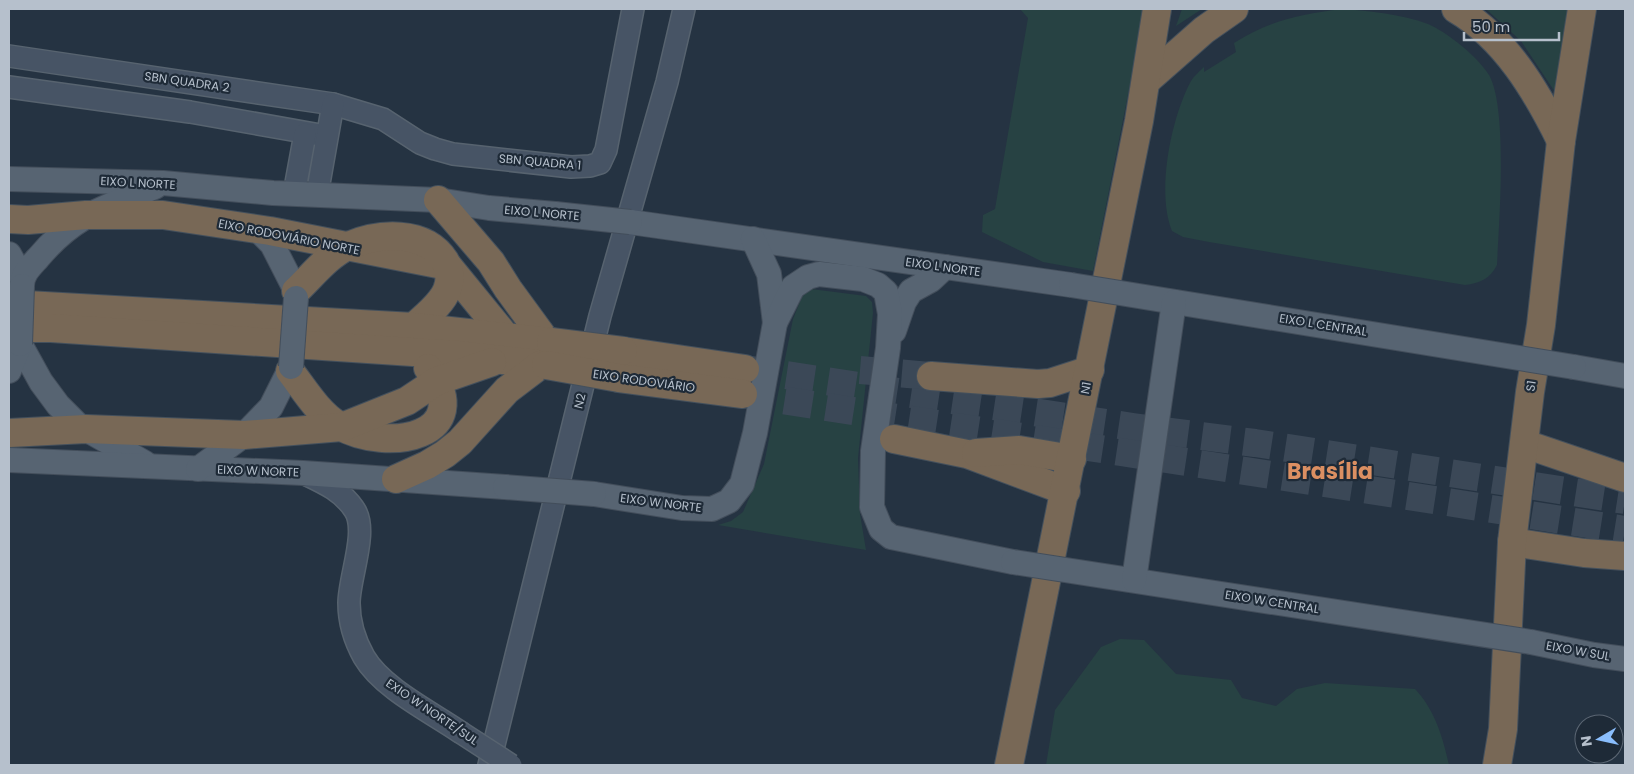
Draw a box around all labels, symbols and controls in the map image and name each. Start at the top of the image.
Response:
scale bar [1464,10,1559,42]
text: 50 m [1472,16,1510,37]
street label: SBN QUADRA 2 [143,67,231,96]
street label: SBN QUADRA 1 [498,149,582,174]
street label: EIXO L NORTE [100,172,176,193]
street label: EIXO L NORTE [504,201,580,224]
street label: EIXO RODOVIÁRIO NORTE [217,214,361,259]
street label: EIXO L NORTE [905,253,982,280]
street label: EIXO L CENTRAL [1278,309,1368,340]
street label: EIXO RODOVIÁRIO [592,365,696,396]
street label: S1 [1521,379,1540,393]
street label: N1 [1076,380,1095,396]
street label: N2 [569,391,590,410]
district label: Brasília [1287,456,1373,487]
street label: EIXO W NORTE [217,461,299,480]
street label: EIXO W NORTE [619,489,703,516]
street label: EIXO W CENTRAL [1224,586,1320,617]
street label: EIXO W SUL [1545,637,1611,664]
street label: EXIO W NORTE/SUL [383,674,482,749]
north arrow [1574,714,1624,764]
text: N [1575,734,1597,748]

